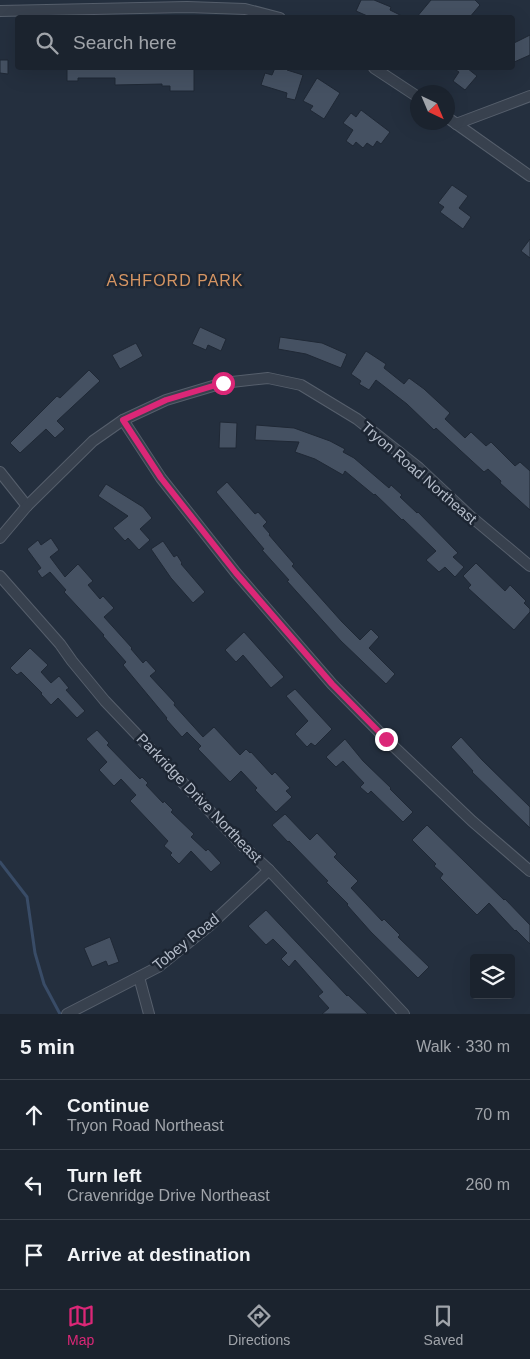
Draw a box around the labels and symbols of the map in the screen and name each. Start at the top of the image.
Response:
north arrow [410,85,455,130]
district label: ASHFORD PARK [106,272,244,289]
route start [212,372,235,395]
street label: Tryon Road Northeast [358,418,481,528]
route end [375,728,398,751]
street label: Parkridge Drive Northeast [133,730,266,866]
street label: Tobey Road [149,910,222,973]

